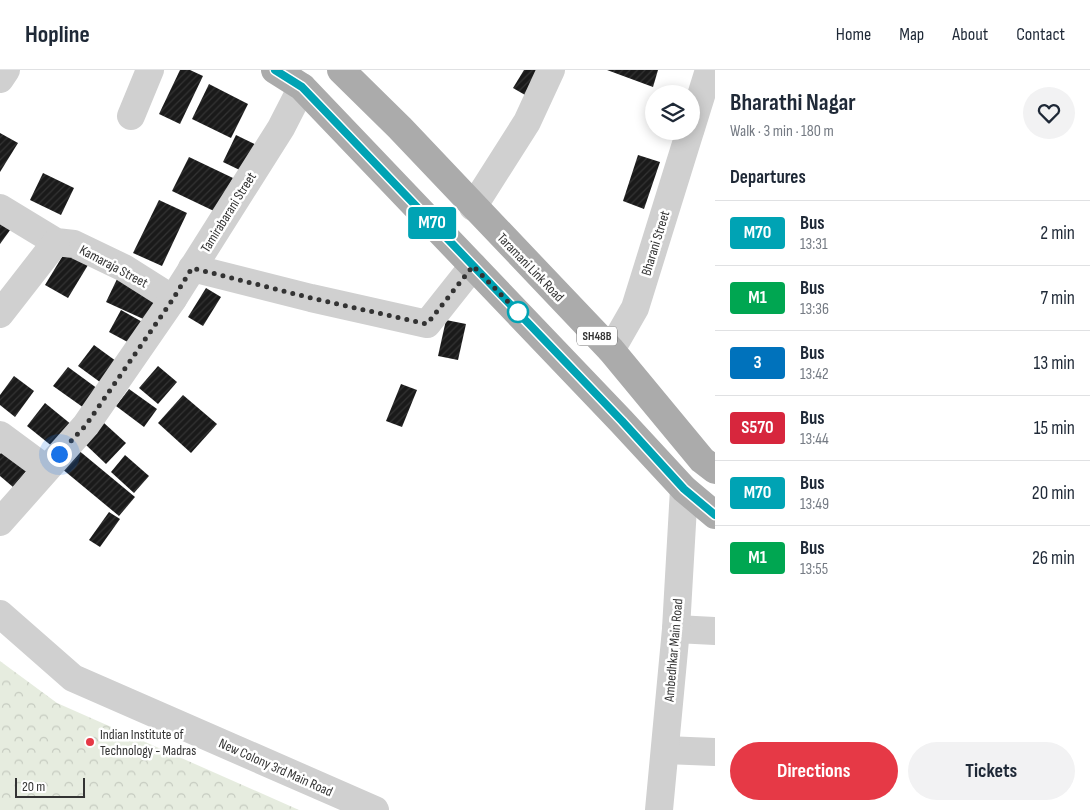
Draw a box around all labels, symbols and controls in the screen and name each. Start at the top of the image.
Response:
text: Hopline [25,20,90,49]
text: Home [836,24,871,45]
text: Map [899,24,924,45]
text: About [952,24,988,45]
text: Contact [1016,24,1065,45]
map controls [645,85,700,140]
button: layers [645,85,700,140]
button: heart [1023,87,1075,139]
text: Bharathi Nagar [730,88,856,117]
text: Walk · 3 min · 180 m [730,122,834,141]
text: Departures [730,166,806,189]
street label: Tamirabarani Street [197,169,260,256]
line badge: M70 [403,207,461,239]
street label: Bharani Street [638,209,673,278]
text: M70 [418,212,446,233]
text: Bus [800,212,825,235]
text: M70 [744,222,771,243]
text: 2 min [1040,222,1075,245]
street label: Taramani Link Road [494,229,568,305]
text: 13:31 [800,235,828,254]
street label: Kamaraja Street [77,241,151,292]
text: Bus [800,277,825,300]
text: M1 [748,287,767,308]
text: 7 min [1041,287,1075,310]
text: 13:36 [800,300,829,319]
unlabelled marker [507,301,529,323]
road number: SH48B [577,326,617,346]
text: Bus [800,342,825,365]
text: 3 [753,352,762,373]
text: 13 min [1034,352,1075,375]
text: 13:42 [800,365,829,384]
text: Bus [800,407,825,430]
text: S570 [741,417,774,438]
text: 15 min [1034,417,1075,440]
text: 13:44 [800,430,829,449]
your location [47,442,72,467]
text: Bus [800,472,825,495]
text: M70 [744,482,771,503]
text: 20 min [1032,482,1075,505]
text: 13:49 [800,495,829,514]
text: Bus [800,537,825,560]
text: M1 [748,547,767,568]
text: 26 min [1032,547,1075,570]
text: 13:55 [800,560,828,579]
street label: Ambedhkar Main Road [660,598,686,703]
place label: Indian Institute of Technology - Madras [100,726,196,759]
street label: New Colony 3rd Main Road [216,735,336,800]
marker: Indian Institute of Technology - Madras [84,736,96,748]
button: Directions [730,742,898,800]
button: Tickets [908,742,1075,800]
scale bar [15,775,85,798]
text: 20 m [22,778,45,795]

